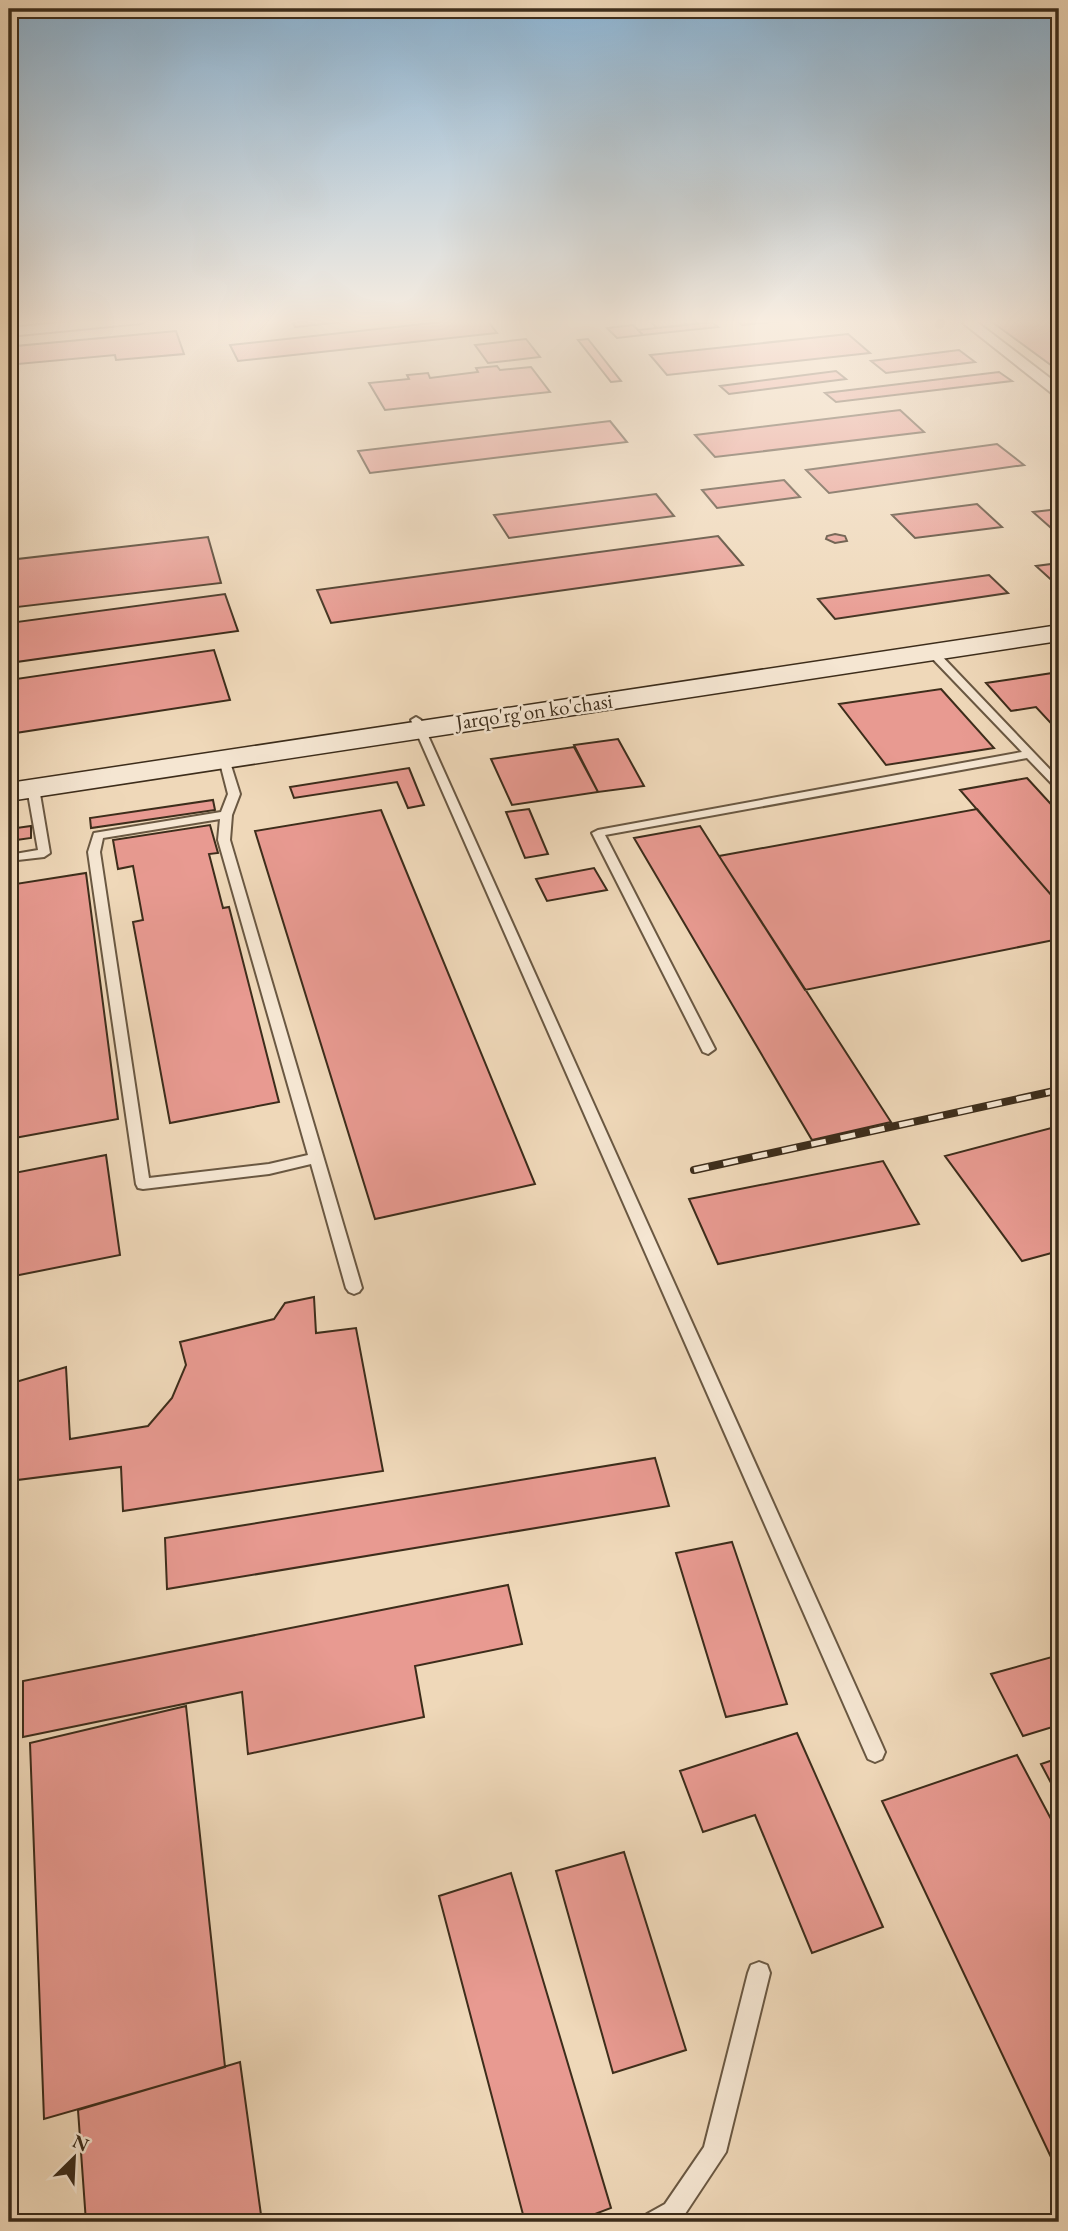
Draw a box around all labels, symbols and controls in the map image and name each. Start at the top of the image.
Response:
street label: Jarqo'rg'on ko'chasi [452,687,614,736]
north arrow [38,2122,108,2192]
text: N [69,2128,93,2158]

